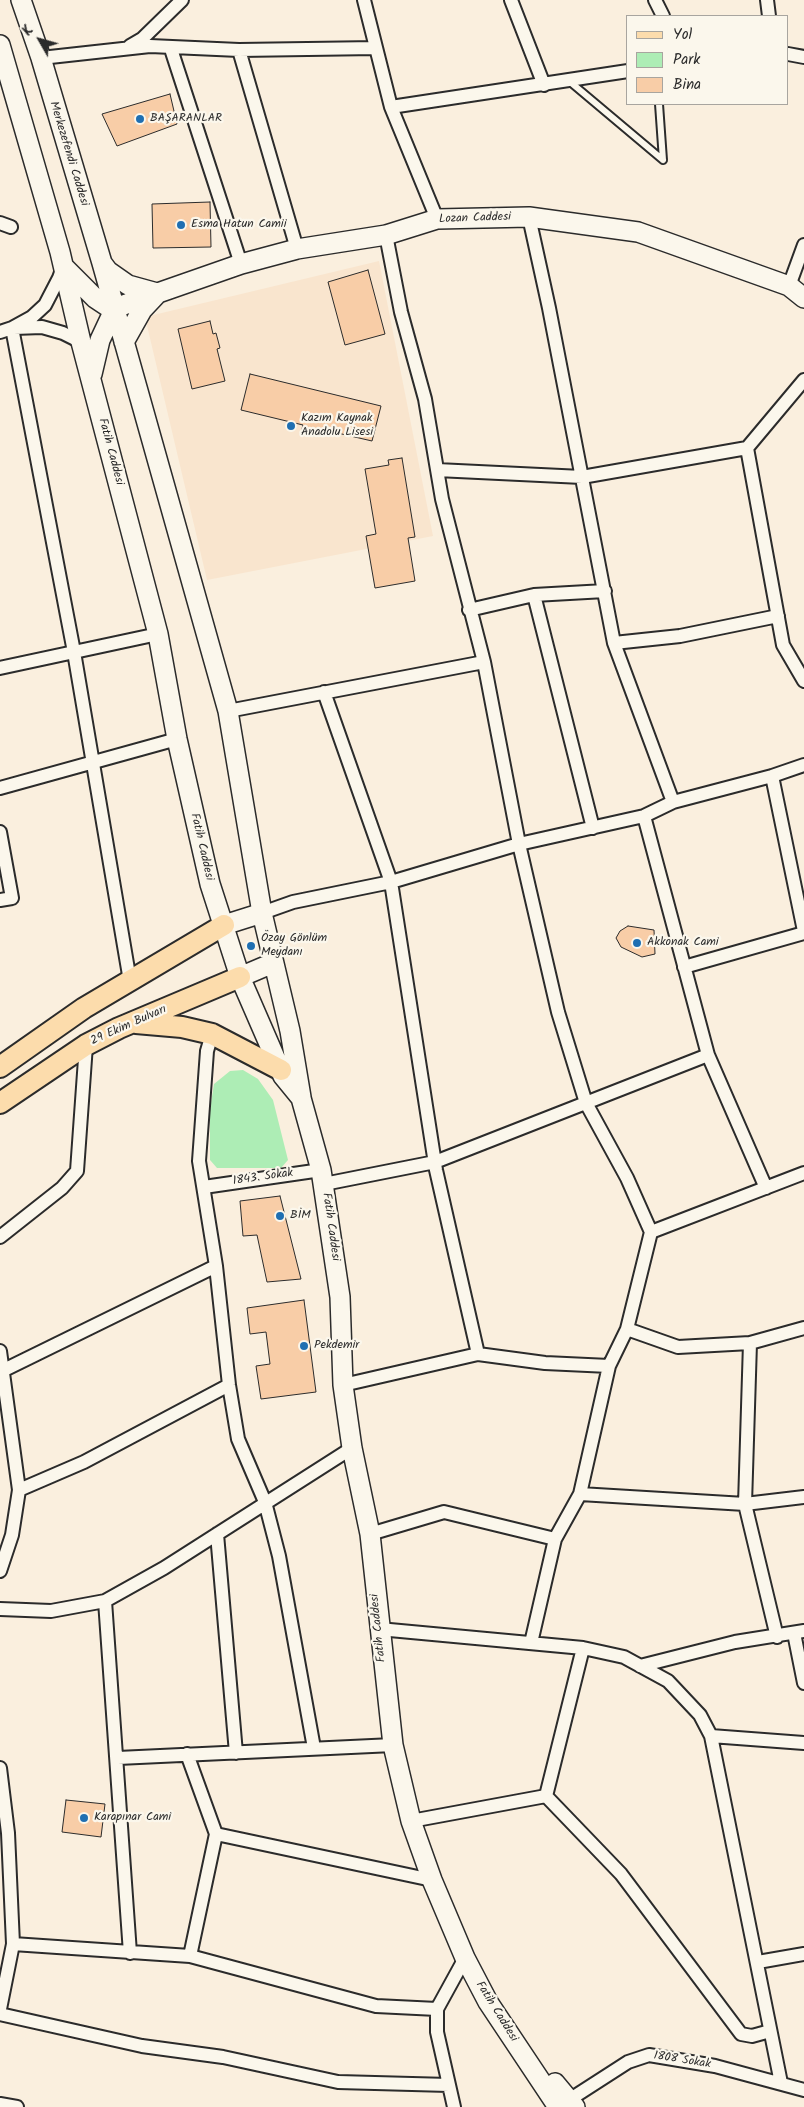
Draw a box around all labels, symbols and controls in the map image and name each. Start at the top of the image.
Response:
north arrow [15,15,65,65]
legend [626,15,789,105]
text: K [17,21,39,41]
text: Yol [673,23,692,47]
text: Park [673,48,700,72]
text: Bina [673,73,701,97]
street label: Merkezefendi Caddesi [45,100,91,208]
place label: BAŞARANLAR [150,112,222,126]
marker: BAŞARANLAR [134,113,146,125]
street label: Lozan Caddesi [439,211,511,227]
place label: Esma Hatun Camii [191,218,286,232]
marker: Esma Hatun Camii [175,219,187,231]
place label: Kazım Kaynak Anadolu Lisesi [301,412,373,440]
street label: Fatih Caddesi [94,417,126,487]
marker: Kazım Kaynak Anadolu Lisesi [285,420,297,432]
street label: Fatih Caddesi [186,812,216,882]
place label: Özay Gönlüm Meydanı [261,932,327,960]
place label: Akkonak Cami [647,936,719,950]
marker: Akkonak Cami [631,937,643,949]
marker: Özay Gönlüm Meydanı [245,940,257,952]
street label: 29 Ekim Bulvarı [89,1003,169,1049]
street label: 1843. Sokak [232,1167,294,1189]
street label: Fatih Caddesi [318,1192,342,1262]
place label: BİM [290,1209,311,1223]
marker: BİM [274,1210,286,1222]
place label: Pekdemir [314,1339,359,1353]
marker: Pekdemir [298,1340,310,1352]
street label: Fatih Caddesi [368,1593,390,1663]
place label: Karapınar Cami [94,1811,171,1825]
marker: Karapınar Cami [78,1812,90,1824]
street label: Fatih Caddesi [472,1979,520,2045]
street label: 1808 Sokak [652,2049,712,2073]

